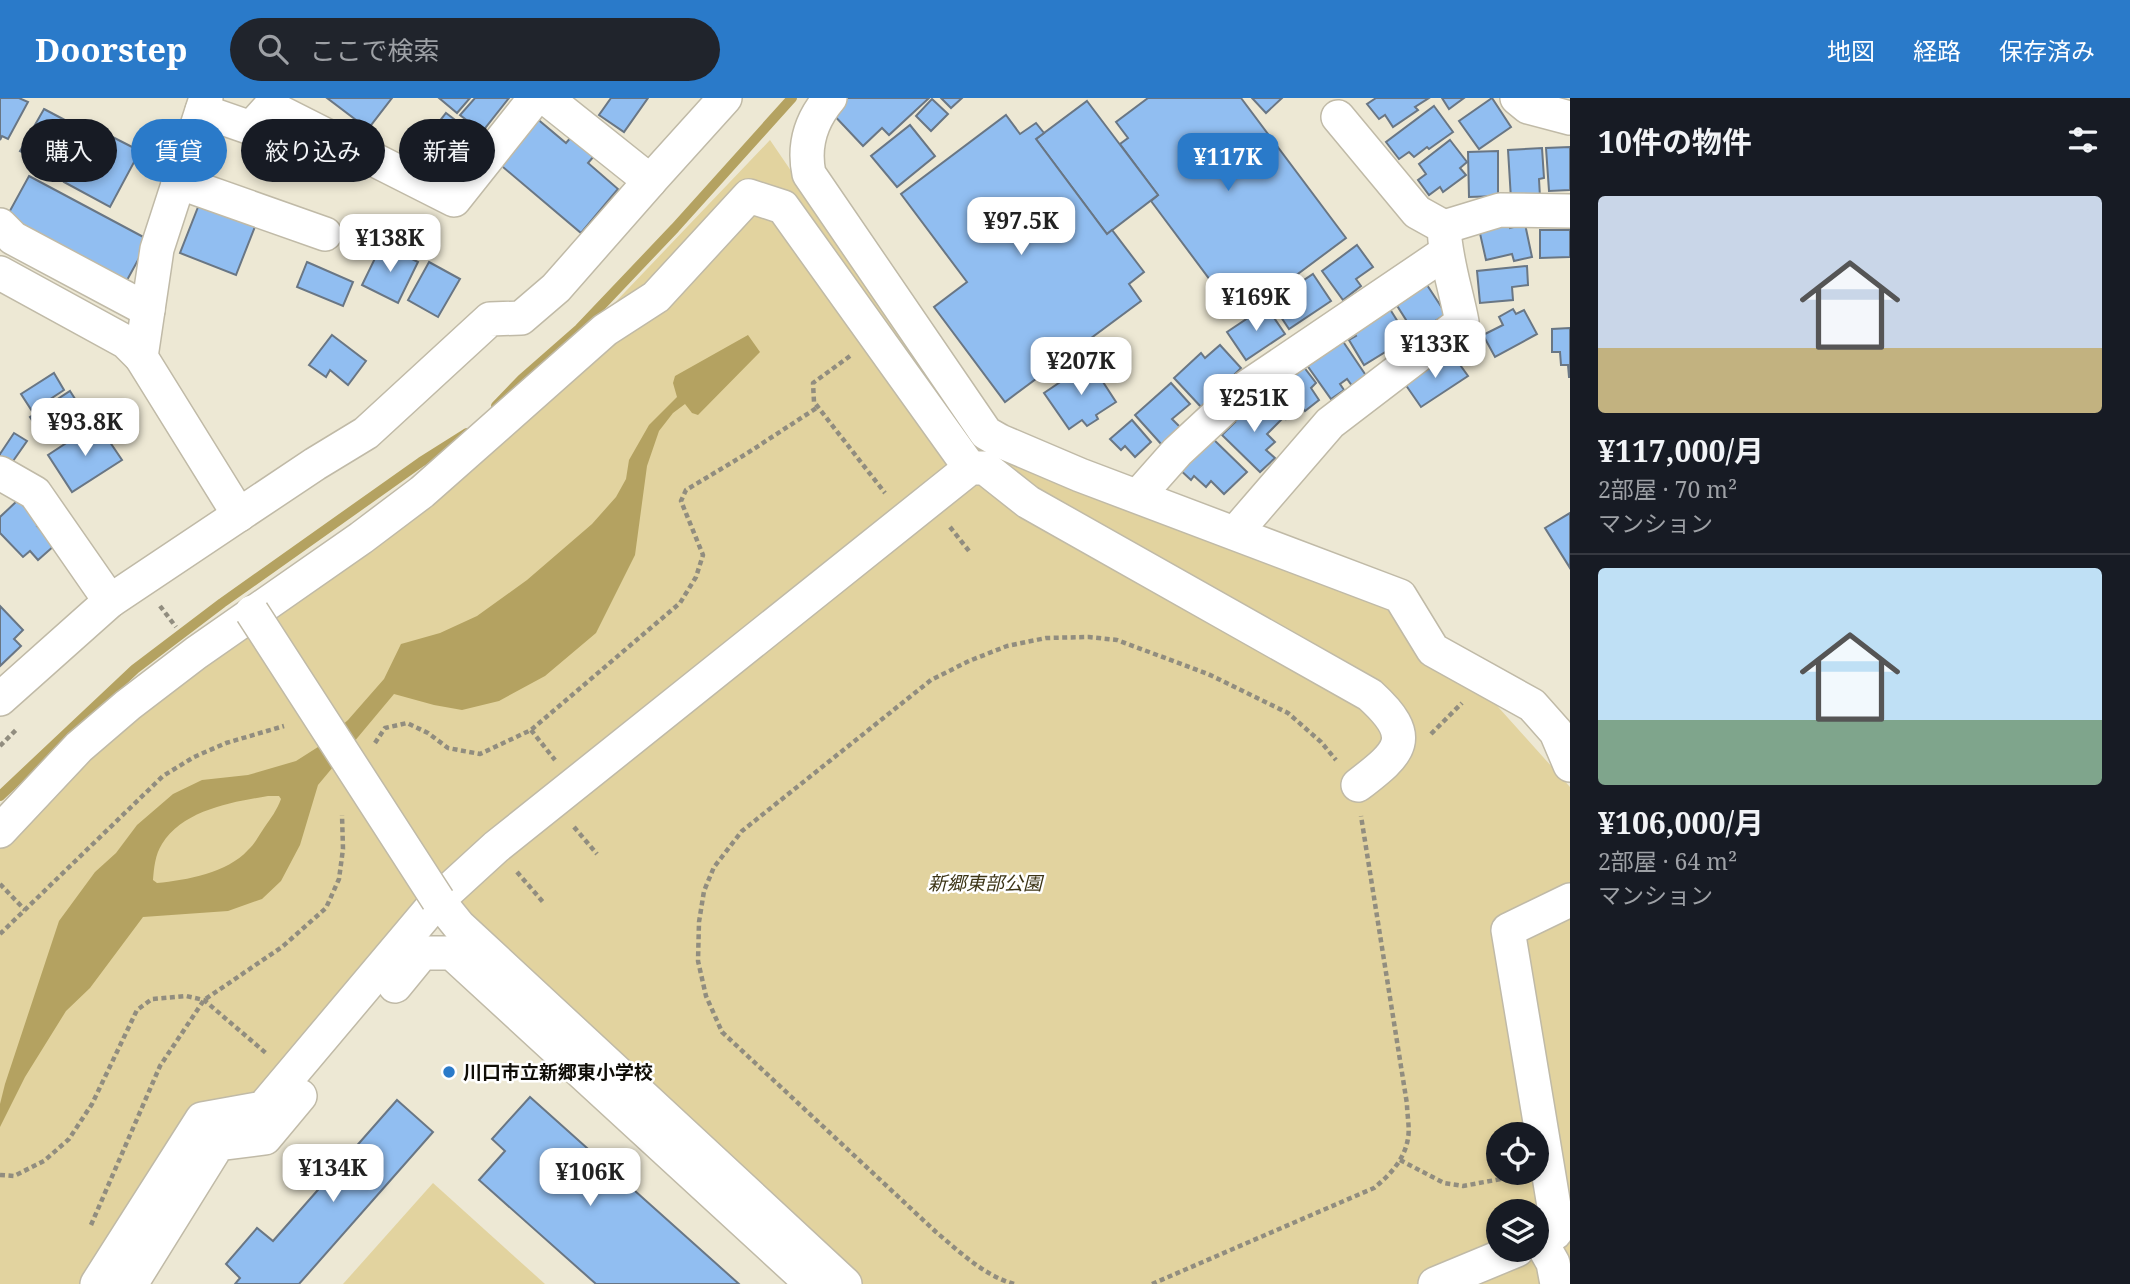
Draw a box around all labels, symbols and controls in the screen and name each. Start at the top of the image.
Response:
search box [230,18,720,81]
text: Doorstep [35,27,188,72]
icon: search [254,30,292,68]
text: ここで検索 [310,32,440,68]
text: 地図 [1827,34,1875,67]
text: 経路 [1913,34,1961,67]
text: 保存済み [1999,34,2095,67]
chip: 購入 [21,119,117,182]
chip: 賃貸 [131,119,227,182]
chip: 絞り込み [241,119,385,182]
chip: 新着 [399,119,495,182]
text: 10件の物件 [1598,121,1752,162]
icon: filters [2064,121,2102,159]
pin: ¥117K [1179,134,1277,193]
text: ¥117K [1194,140,1262,172]
pin: ¥97.5K [964,198,1078,257]
text: ¥97.5K [983,204,1059,236]
pin: ¥138K [341,214,439,274]
text: ¥138K [356,221,424,253]
icon: home [1787,242,1913,368]
pin: ¥169K [1207,274,1305,333]
text: ¥169K [1222,280,1290,312]
pin: ¥133K [1386,320,1484,380]
text: ¥133K [1401,327,1469,359]
pin: ¥207K [1032,338,1130,397]
text: ¥207K [1047,344,1115,376]
pin: ¥251K [1205,374,1303,434]
text: ¥251K [1220,381,1288,413]
pin: ¥93.8K [28,398,142,458]
text: ¥93.8K [47,405,123,437]
text: ¥117,000/月 [1598,430,1764,471]
text: 2部屋 · 70 m² [1598,473,1737,505]
text: マンション [1598,507,1713,539]
icon: home [1787,614,1913,740]
text: ¥106,000/月 [1598,802,1764,843]
text: 2部屋 · 64 m² [1598,845,1737,877]
park label: 新郷東部公園 [928,870,1045,896]
text: マンション [1598,879,1713,911]
place label: 川口市立新郷東小学校 [463,1059,653,1085]
marker: 川口市立新郷東小学校 [441,1064,457,1080]
map controls [1486,1122,1549,1262]
button: locate [1486,1122,1549,1185]
pin: ¥134K [284,1144,382,1204]
pin: ¥106K [541,1148,639,1208]
text: ¥134K [299,1151,367,1183]
text: ¥106K [556,1155,624,1187]
button: layers [1486,1199,1549,1262]

